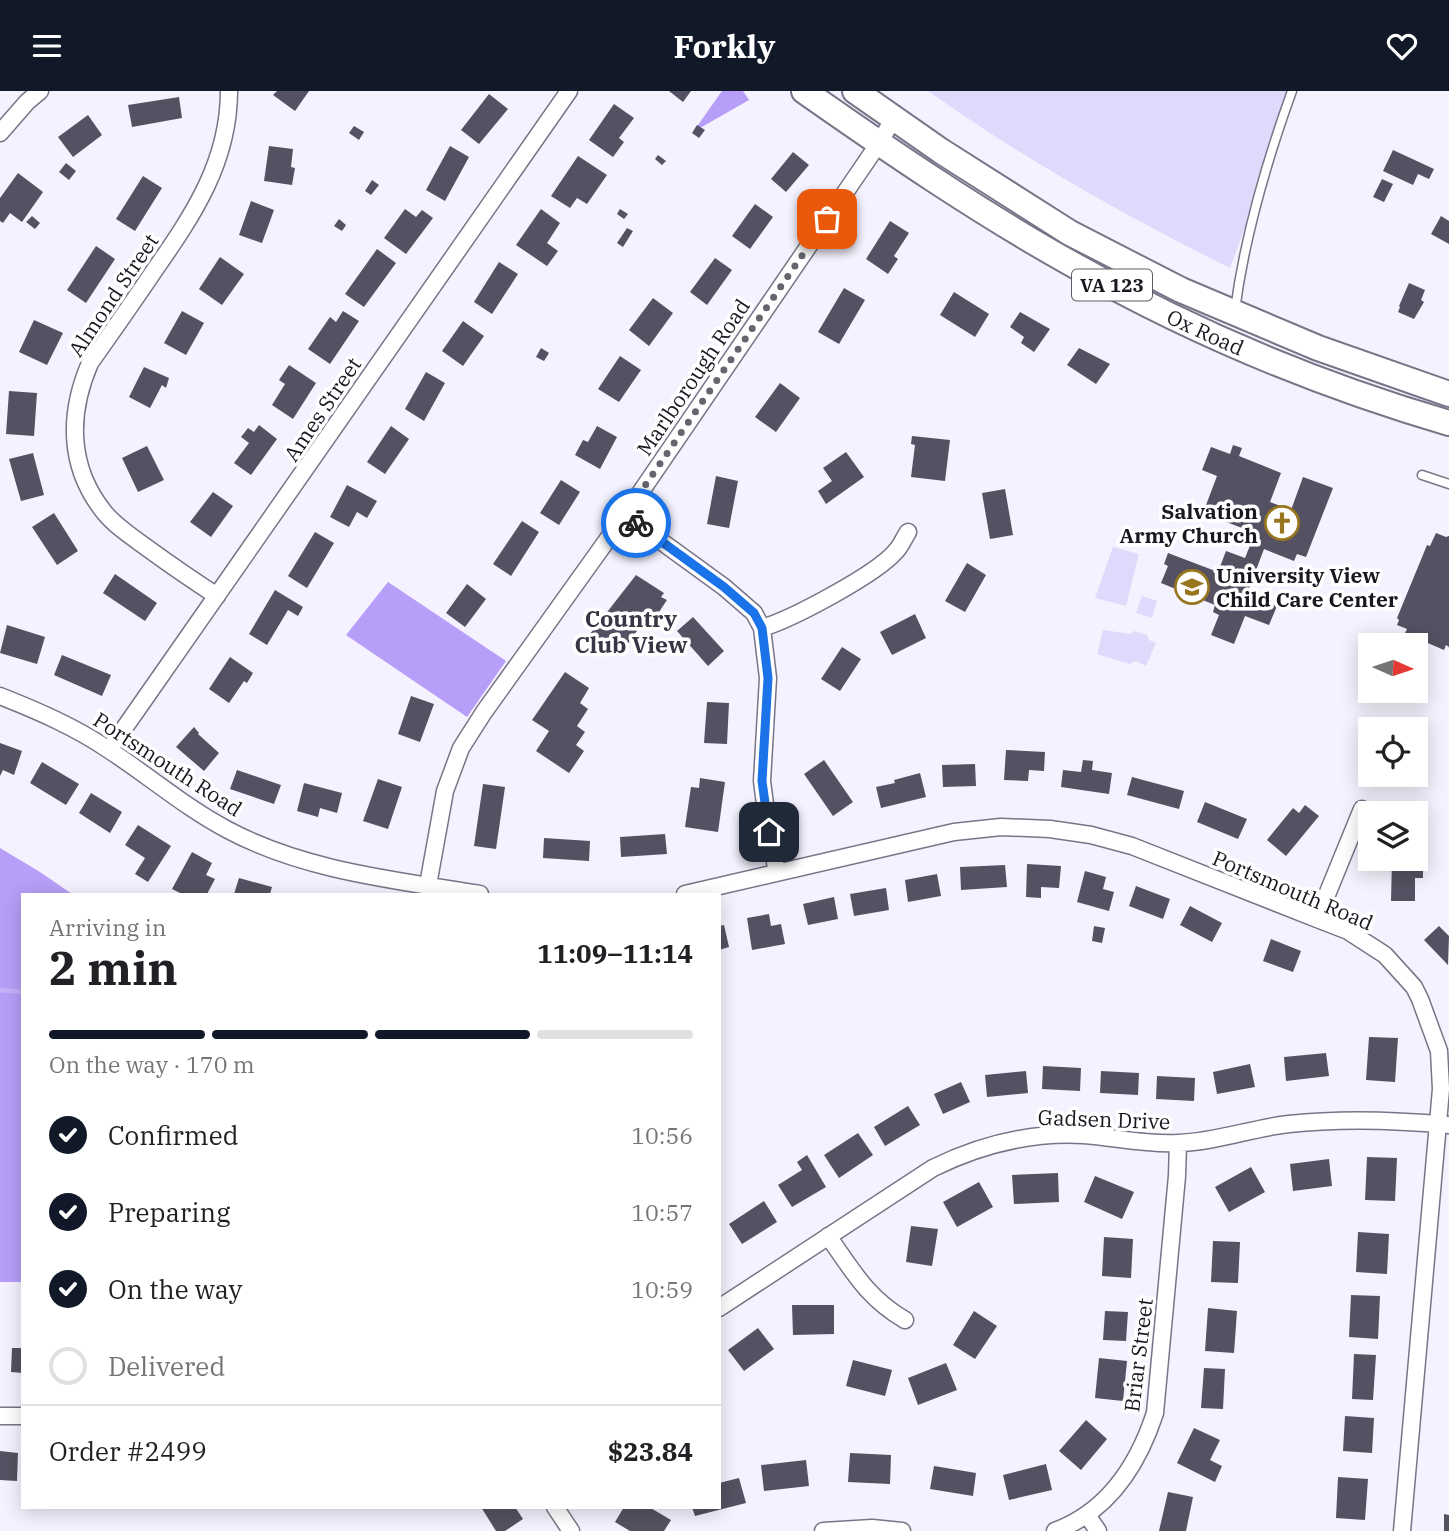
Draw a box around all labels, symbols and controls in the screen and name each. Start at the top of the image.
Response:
text: Forkly [674,25,775,67]
icon: menu [28,27,66,65]
icon: heart [1383,27,1421,65]
pin [797,189,857,249]
icon: bag [808,200,846,238]
street label: Almond Street [62,228,164,362]
road number: VA 123 [1072,269,1152,301]
street label: Marlborough Road [630,293,756,461]
street label: Ox Road [1162,302,1249,362]
street label: Ames Street [277,352,367,466]
courier [601,488,671,558]
place label: Salvation Army Church [1120,497,1258,549]
icon: bike [617,504,655,542]
church icon: Salvation Army Church [1263,504,1301,542]
place label: University View Child Care Center [1216,561,1399,613]
school or university icon: University View Child Care Center [1173,568,1211,606]
district label: Country Club View [574,603,688,659]
north arrow [1358,633,1428,703]
map controls [1358,633,1428,871]
street label: Portsmouth Road [88,705,248,823]
button: locate [1358,717,1428,787]
button: layers [1358,801,1428,871]
pin [739,802,799,862]
icon: home [750,813,788,851]
street label: Portsmouth Road [1208,843,1378,937]
text: Arriving in [49,912,166,942]
text: 11:09–11:14 [537,936,693,970]
text: 2 min [49,938,178,998]
text: On the way · 170 m [49,1049,255,1079]
street label: Gadsen Drive [1037,1103,1171,1135]
icon: check [49,1116,87,1154]
text: Confirmed [108,1118,239,1152]
text: 10:56 [631,1120,693,1150]
icon: check [49,1193,87,1231]
text: Preparing [108,1195,230,1229]
text: 10:57 [631,1197,693,1227]
icon: check [49,1270,87,1308]
text: On the way [108,1272,242,1306]
text: 10:59 [631,1274,693,1304]
street label: Briar Street [1117,1296,1159,1414]
text: Delivered [108,1349,225,1383]
text: Order #2499 [49,1434,207,1468]
text: $23.84 [608,1434,693,1468]

